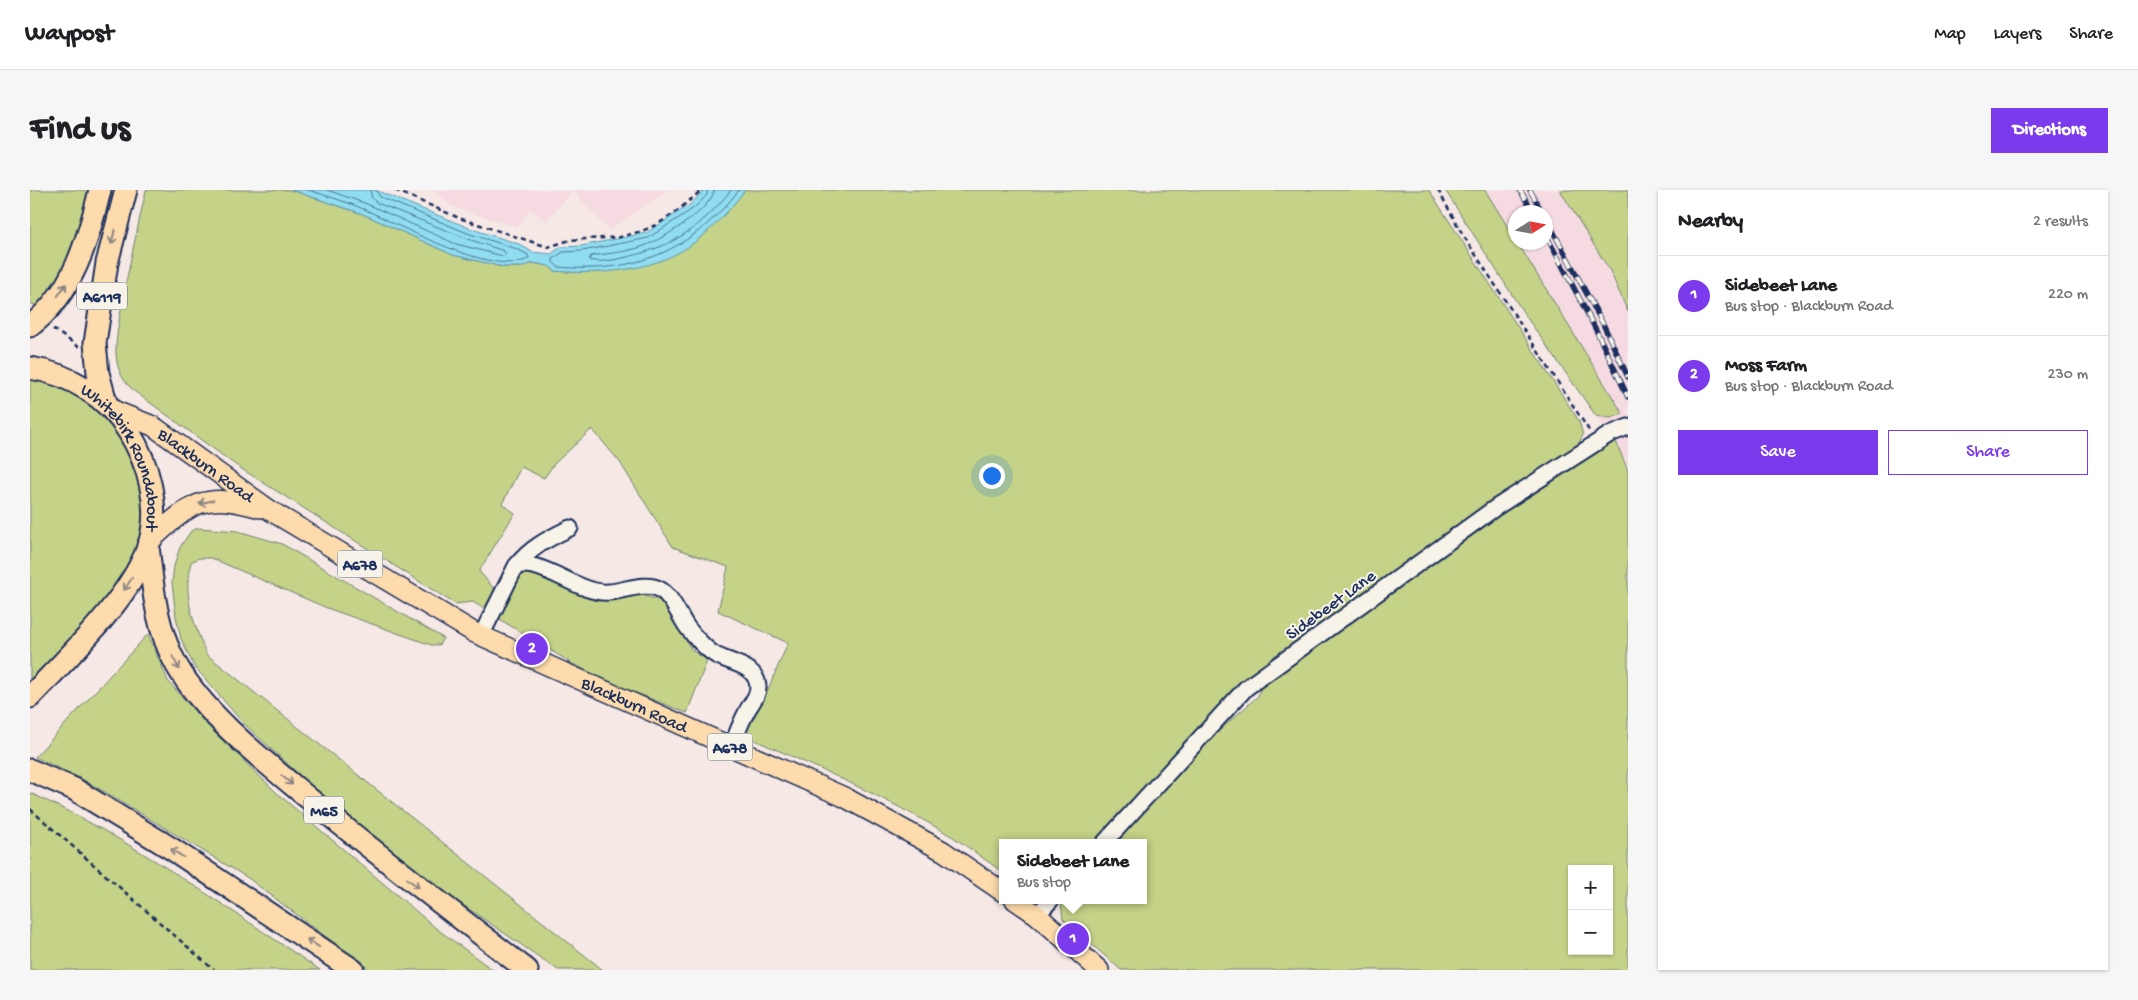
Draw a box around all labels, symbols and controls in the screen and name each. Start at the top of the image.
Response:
text: Waypost [25,20,113,49]
text: Map [1934,24,1966,45]
text: Layers [1994,24,2041,45]
text: Share [2069,24,2113,45]
button: Directions [1991,108,2108,153]
text: Find us [30,110,130,151]
north arrow [1508,205,1553,250]
text: Nearby [1678,210,1743,235]
text: 2 results [2033,213,2088,232]
one-way arrow [108,229,117,245]
text: Sidebeet Lane [1725,275,1837,298]
road number: A6119 [77,282,127,310]
one-way arrow [57,283,67,297]
text: 1 [1691,286,1697,305]
text: 220 m [2048,286,2088,305]
text: Bus stop · Blackburn Road [1725,298,1893,317]
text: Moss Farm [1725,355,1807,378]
text: 2 [1690,366,1698,385]
text: 230 m [2048,366,2088,385]
text: Bus stop · Blackburn Road [1725,378,1893,397]
street label: Whitebirk Roundabout [76,380,162,534]
street label: Blackburn Road [152,424,259,509]
button: Save [1678,430,1878,475]
button: Share [1888,430,2088,475]
your location [979,463,1005,489]
one-way arrow [198,498,214,507]
road number: A678 [338,550,382,578]
street label: Sidebeet Lane [1282,566,1381,646]
one-way arrow [122,577,132,591]
pin: 2 [516,630,548,668]
one-way arrow [171,655,181,670]
street label: Blackburn Road [577,673,691,740]
road number: A678 [708,734,752,760]
one-way arrow [280,774,293,785]
road number: M65 [304,796,344,824]
popup [999,839,1147,904]
one-way arrow [171,848,185,858]
text: Sidebeet Lane [1017,851,1129,874]
map controls [1568,865,1613,955]
button: + [1568,865,1613,910]
text: Bus stop [1017,874,1071,893]
one-way arrow [406,878,420,888]
button: − [1568,910,1613,955]
pin: 1 [1057,920,1089,958]
one-way arrow [306,937,320,948]

